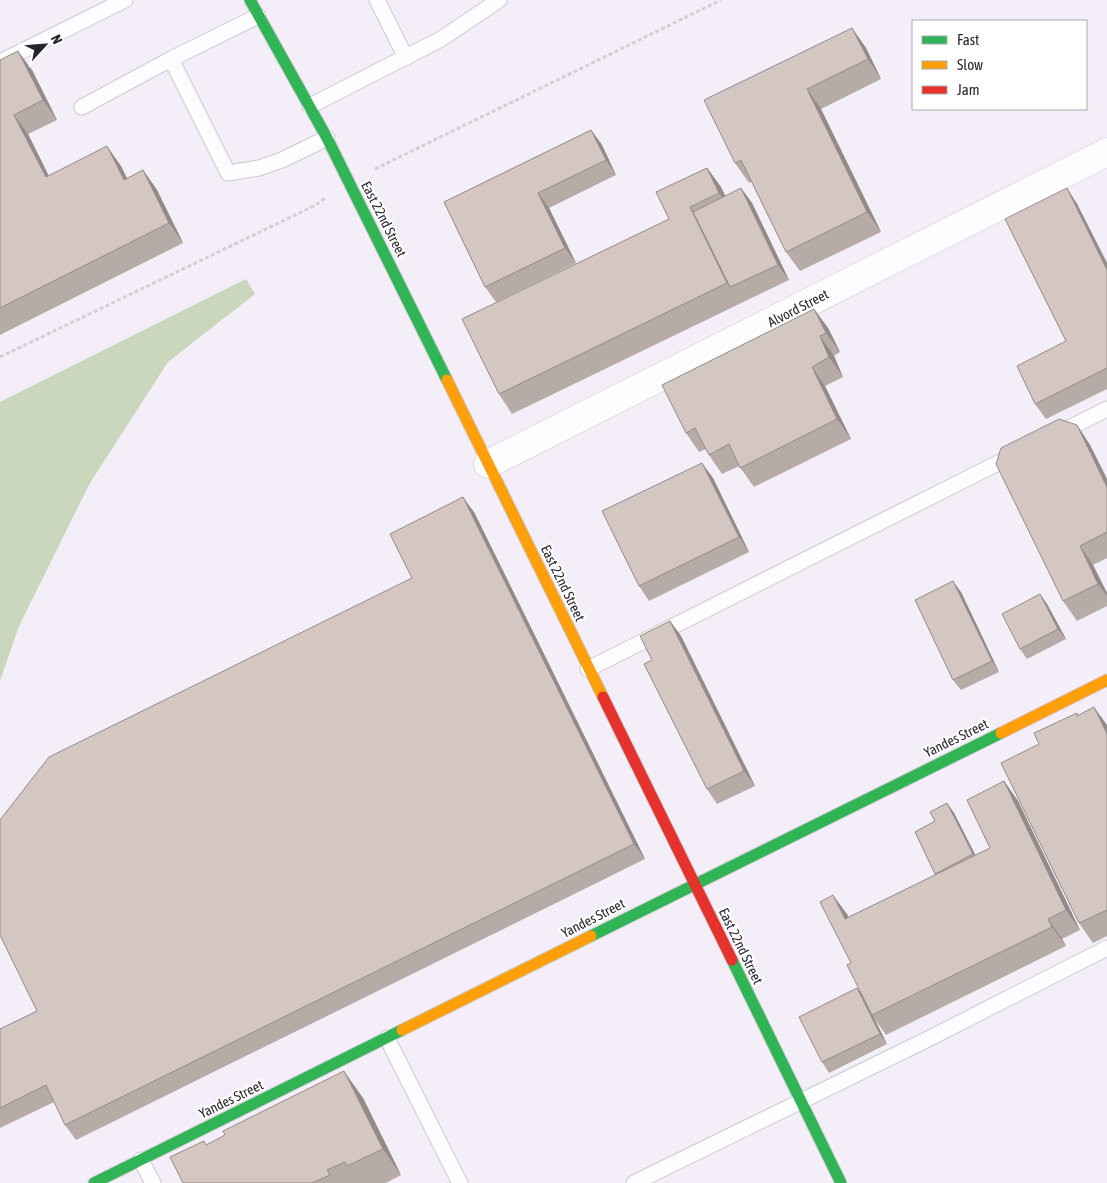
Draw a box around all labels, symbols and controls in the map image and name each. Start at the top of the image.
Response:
north arrow [20,20,70,70]
legend [912,20,1087,110]
text: Fast [957,31,979,48]
text: N [48,32,66,47]
text: Slow [957,56,983,73]
text: Jam [957,81,980,98]
street label: East 22nd Street [358,179,410,259]
street label: Alvord Street [765,286,831,330]
street label: East 22nd Street [538,542,588,624]
street label: Yandes Street [921,716,991,760]
street label: Yandes Street [559,895,627,941]
street label: East 22nd Street [716,905,766,987]
street label: Yandes Street [196,1077,266,1121]

